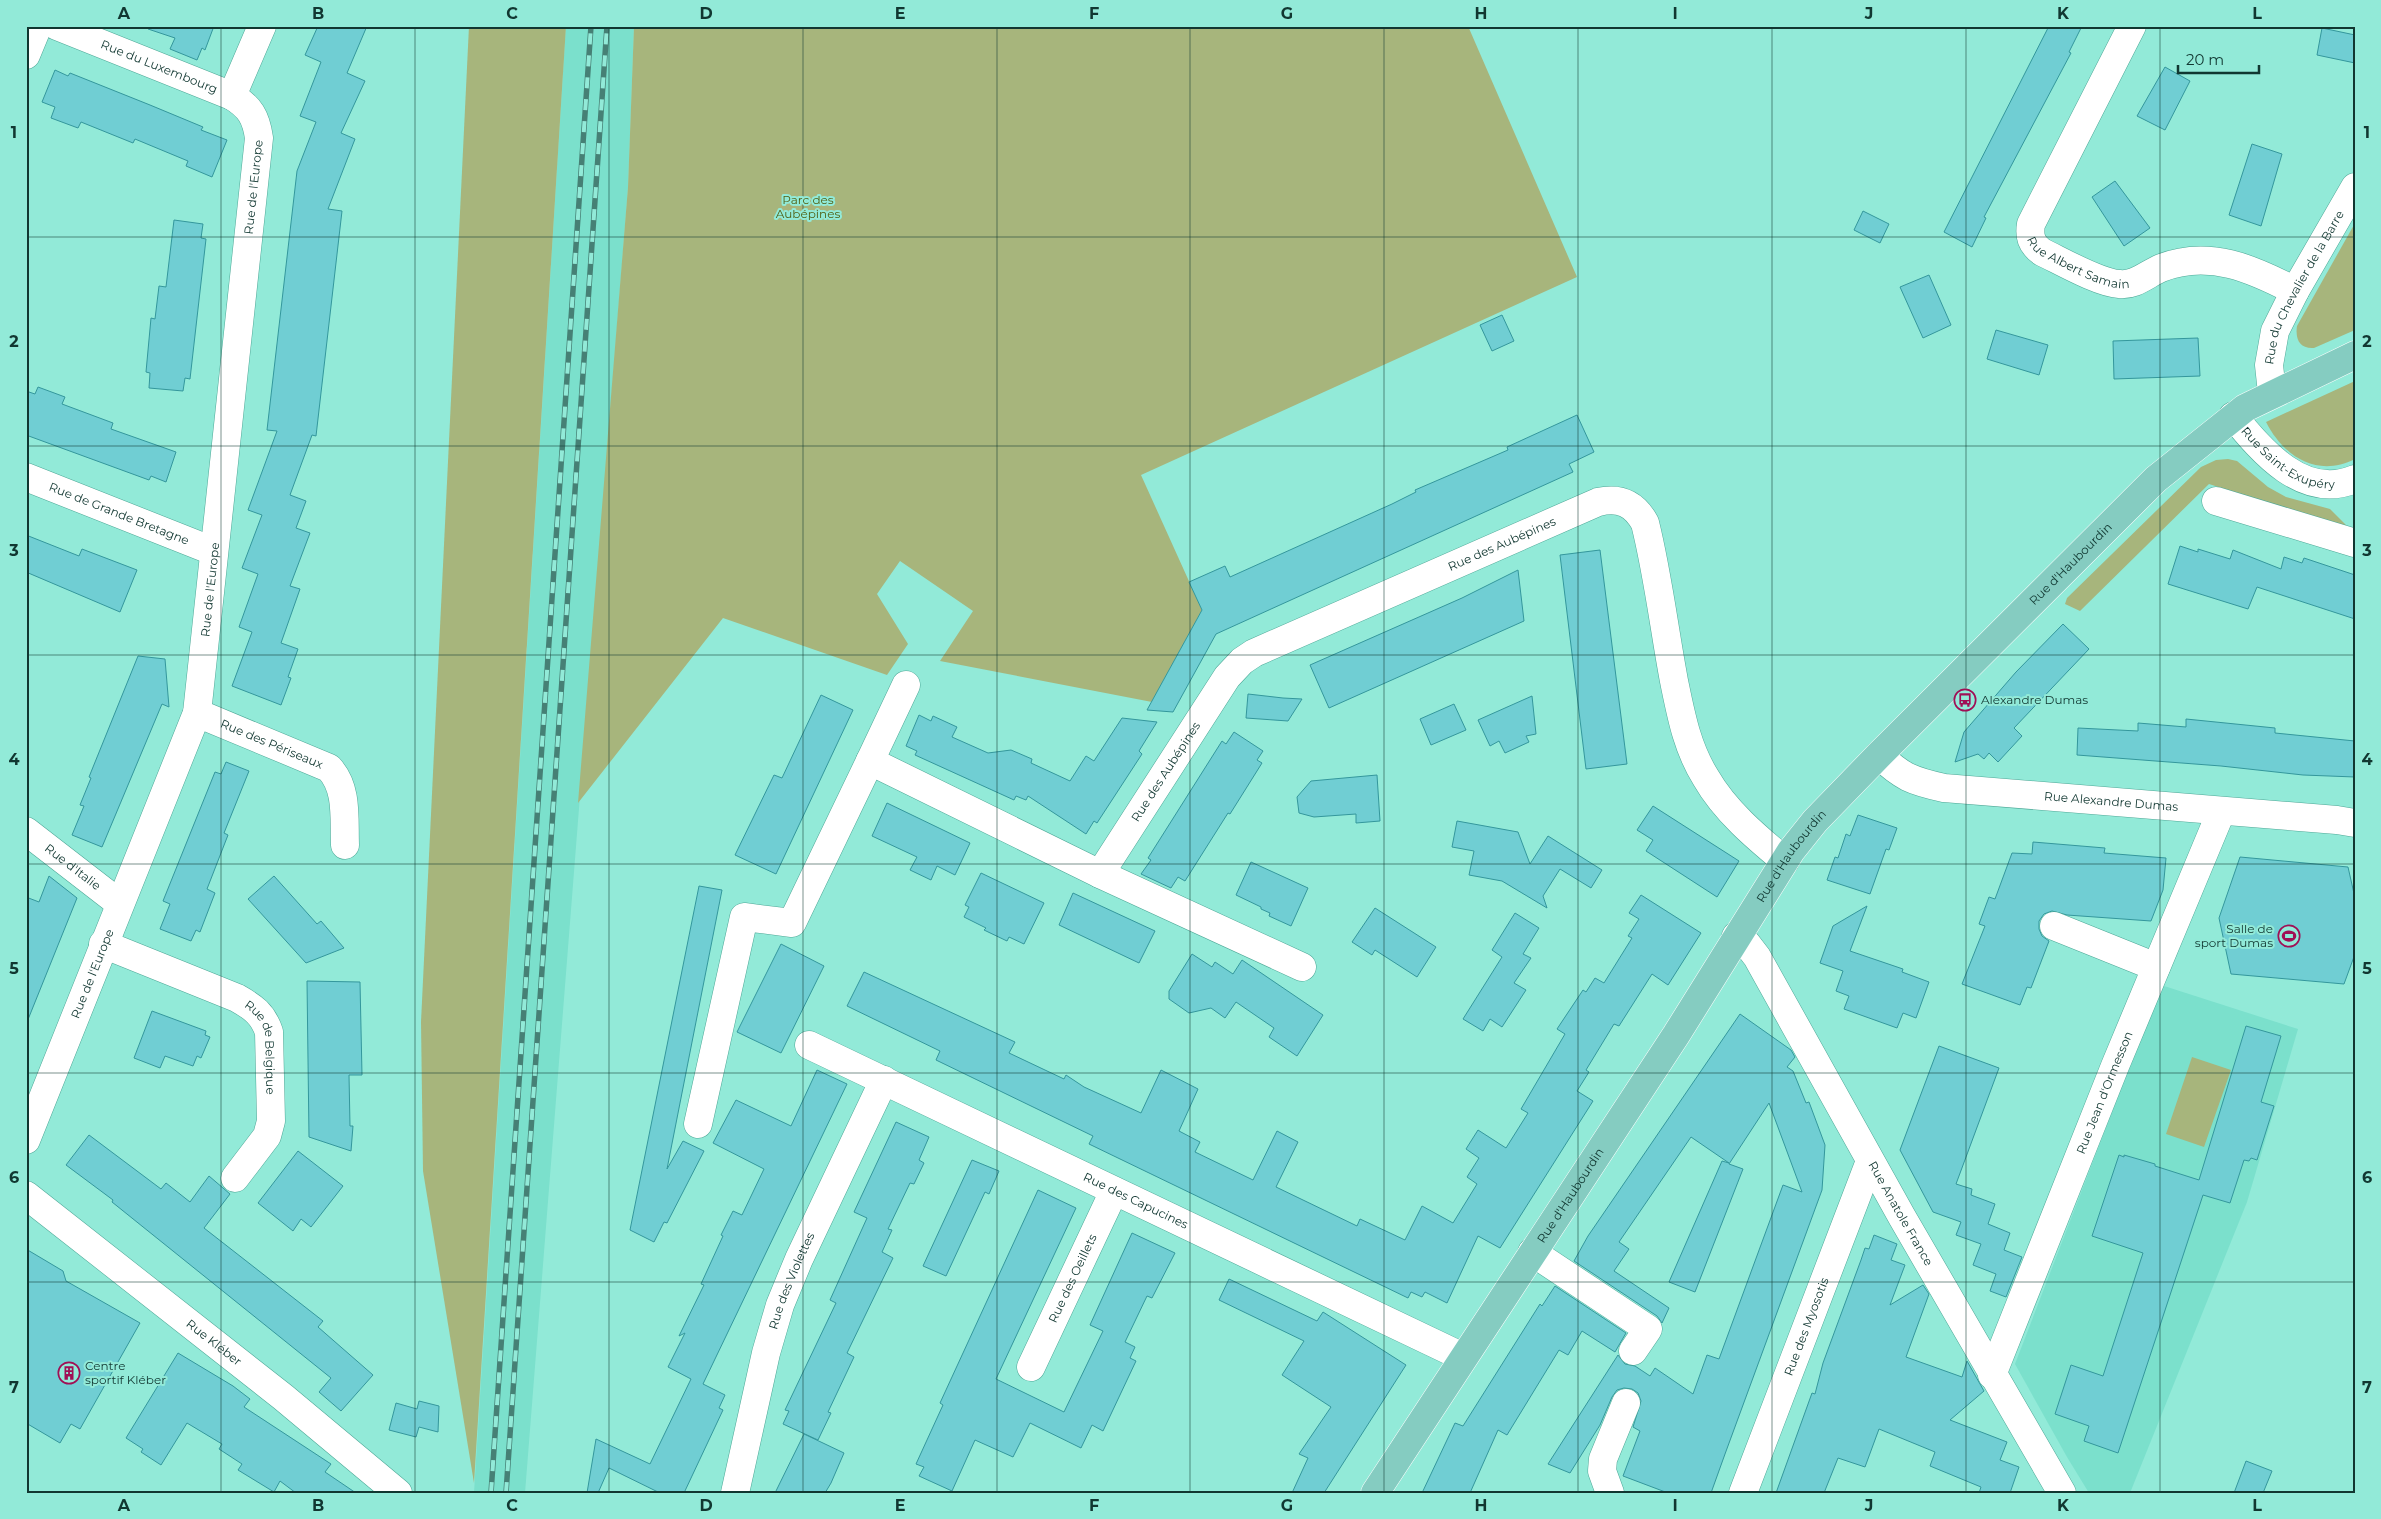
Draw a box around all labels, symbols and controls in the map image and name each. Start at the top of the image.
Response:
text: A [117,4,131,23]
text: B [312,4,324,23]
text: C [506,4,518,23]
text: D [699,4,713,23]
text: E [895,4,905,23]
text: F [1089,4,1099,23]
text: G [1281,4,1293,23]
text: H [1475,4,1487,23]
text: I [1672,4,1678,23]
text: J [1864,4,1873,23]
text: K [2057,4,2070,23]
text: L [2252,4,2262,23]
street label: Rue du Luxembourg [99,36,220,96]
scale bar [2178,42,2260,74]
text: 20 m [2186,50,2224,69]
text: 1 [11,123,17,142]
text: 1 [2364,123,2370,142]
street label: Rue de l'Europe [241,139,266,235]
park label: Parc des Aubépines [776,192,840,221]
street label: Rue du Chevalier de la Barre [2261,208,2347,366]
street label: Rue Albert Samain [2024,234,2130,291]
text: 2 [9,332,19,351]
text: 2 [2362,332,2372,351]
street label: Rue Saint-Exupéry [2238,423,2336,492]
street label: Rue de Grande Bretagne [47,479,191,548]
street label: Rue des Aubépines [1446,513,1558,574]
street label: Rue d'Haubourdin [2026,519,2115,608]
text: 3 [8,541,19,560]
text: 3 [2361,541,2372,560]
street label: Rue de l'Europe [197,542,222,638]
bus stop icon: Alexandre Dumas [1953,688,1977,712]
place label: Alexandre Dumas [1981,692,2088,707]
street label: Rue des Périseaux [218,716,326,772]
street label: Rue des Aubépines [1128,719,1203,824]
text: 4 [8,750,20,769]
text: 4 [2361,750,2373,769]
street label: Rue Alexandre Dumas [2044,788,2179,814]
street label: Rue d'Haubourdin [1753,806,1829,905]
street label: Rue d'Italie [42,840,104,893]
place label: Salle de sport Dumas [2195,921,2273,950]
sports icon: Salle de sport Dumas [2277,924,2301,948]
street label: Rue de l'Europe [67,927,117,1021]
text: 5 [9,959,19,978]
text: 5 [2362,959,2372,978]
street label: Rue de Belgique [242,997,278,1095]
street label: Rue Jean d'Ormesson [2073,1029,2136,1156]
street label: Rue d'Haubourdin [1533,1145,1607,1246]
street label: Rue Anatole France [1865,1158,1937,1268]
text: 6 [9,1168,19,1187]
text: 6 [2362,1168,2372,1187]
street label: Rue des Capucines [1081,1169,1191,1232]
street label: Rue des Violettes [765,1230,818,1331]
street label: Rue des Oeillets [1045,1231,1100,1325]
street label: Rue des Myosotis [1780,1275,1832,1378]
street label: Rue Kléber [183,1316,245,1369]
place label: Centre sportif Kléber [85,1358,166,1387]
building icon: Centre sportif Kléber [57,1361,81,1385]
text: 7 [9,1378,19,1397]
text: 7 [2362,1378,2372,1397]
text: A [117,1496,131,1515]
text: B [312,1496,324,1515]
text: C [506,1496,518,1515]
text: D [699,1496,713,1515]
text: E [895,1496,905,1515]
text: F [1089,1496,1099,1515]
text: G [1281,1496,1293,1515]
text: H [1475,1496,1487,1515]
text: I [1672,1496,1678,1515]
text: J [1864,1496,1873,1515]
text: K [2057,1496,2070,1515]
text: L [2252,1496,2262,1515]

